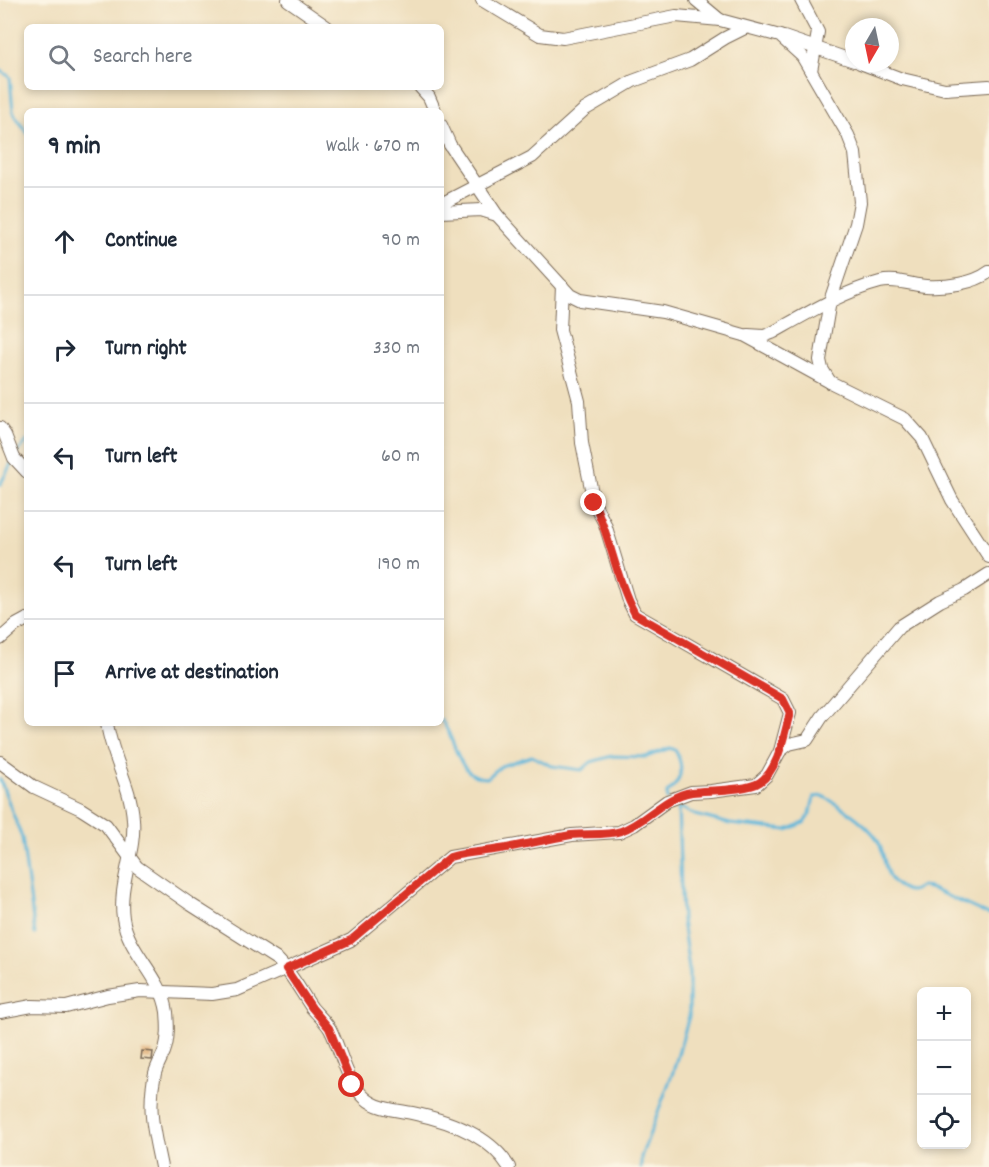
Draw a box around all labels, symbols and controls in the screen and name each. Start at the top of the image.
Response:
north arrow [845,18,899,72]
search box [24,24,444,90]
icon: search [45,41,78,74]
text: Search here [93,42,192,73]
text: 9 min [48,129,101,166]
text: Walk · 670 m [326,133,420,161]
icon: ahead [48,225,81,258]
text: Continue [105,226,177,257]
text: 90 m [382,227,420,255]
icon: right [48,333,81,366]
text: Turn right [105,334,187,365]
text: 330 m [373,335,420,363]
icon: left [48,441,81,474]
text: Turn left [105,442,177,473]
text: 60 m [381,443,420,471]
route end [580,489,606,515]
icon: left [48,549,81,582]
text: Turn left [105,550,177,581]
text: 190 m [377,551,420,579]
icon: arrive [48,657,81,690]
text: Arrive at destination [105,658,279,689]
map controls [917,987,971,1149]
button: + [917,987,971,1041]
button: − [917,1041,971,1095]
route start [338,1071,364,1097]
button: locate [917,1095,971,1149]

